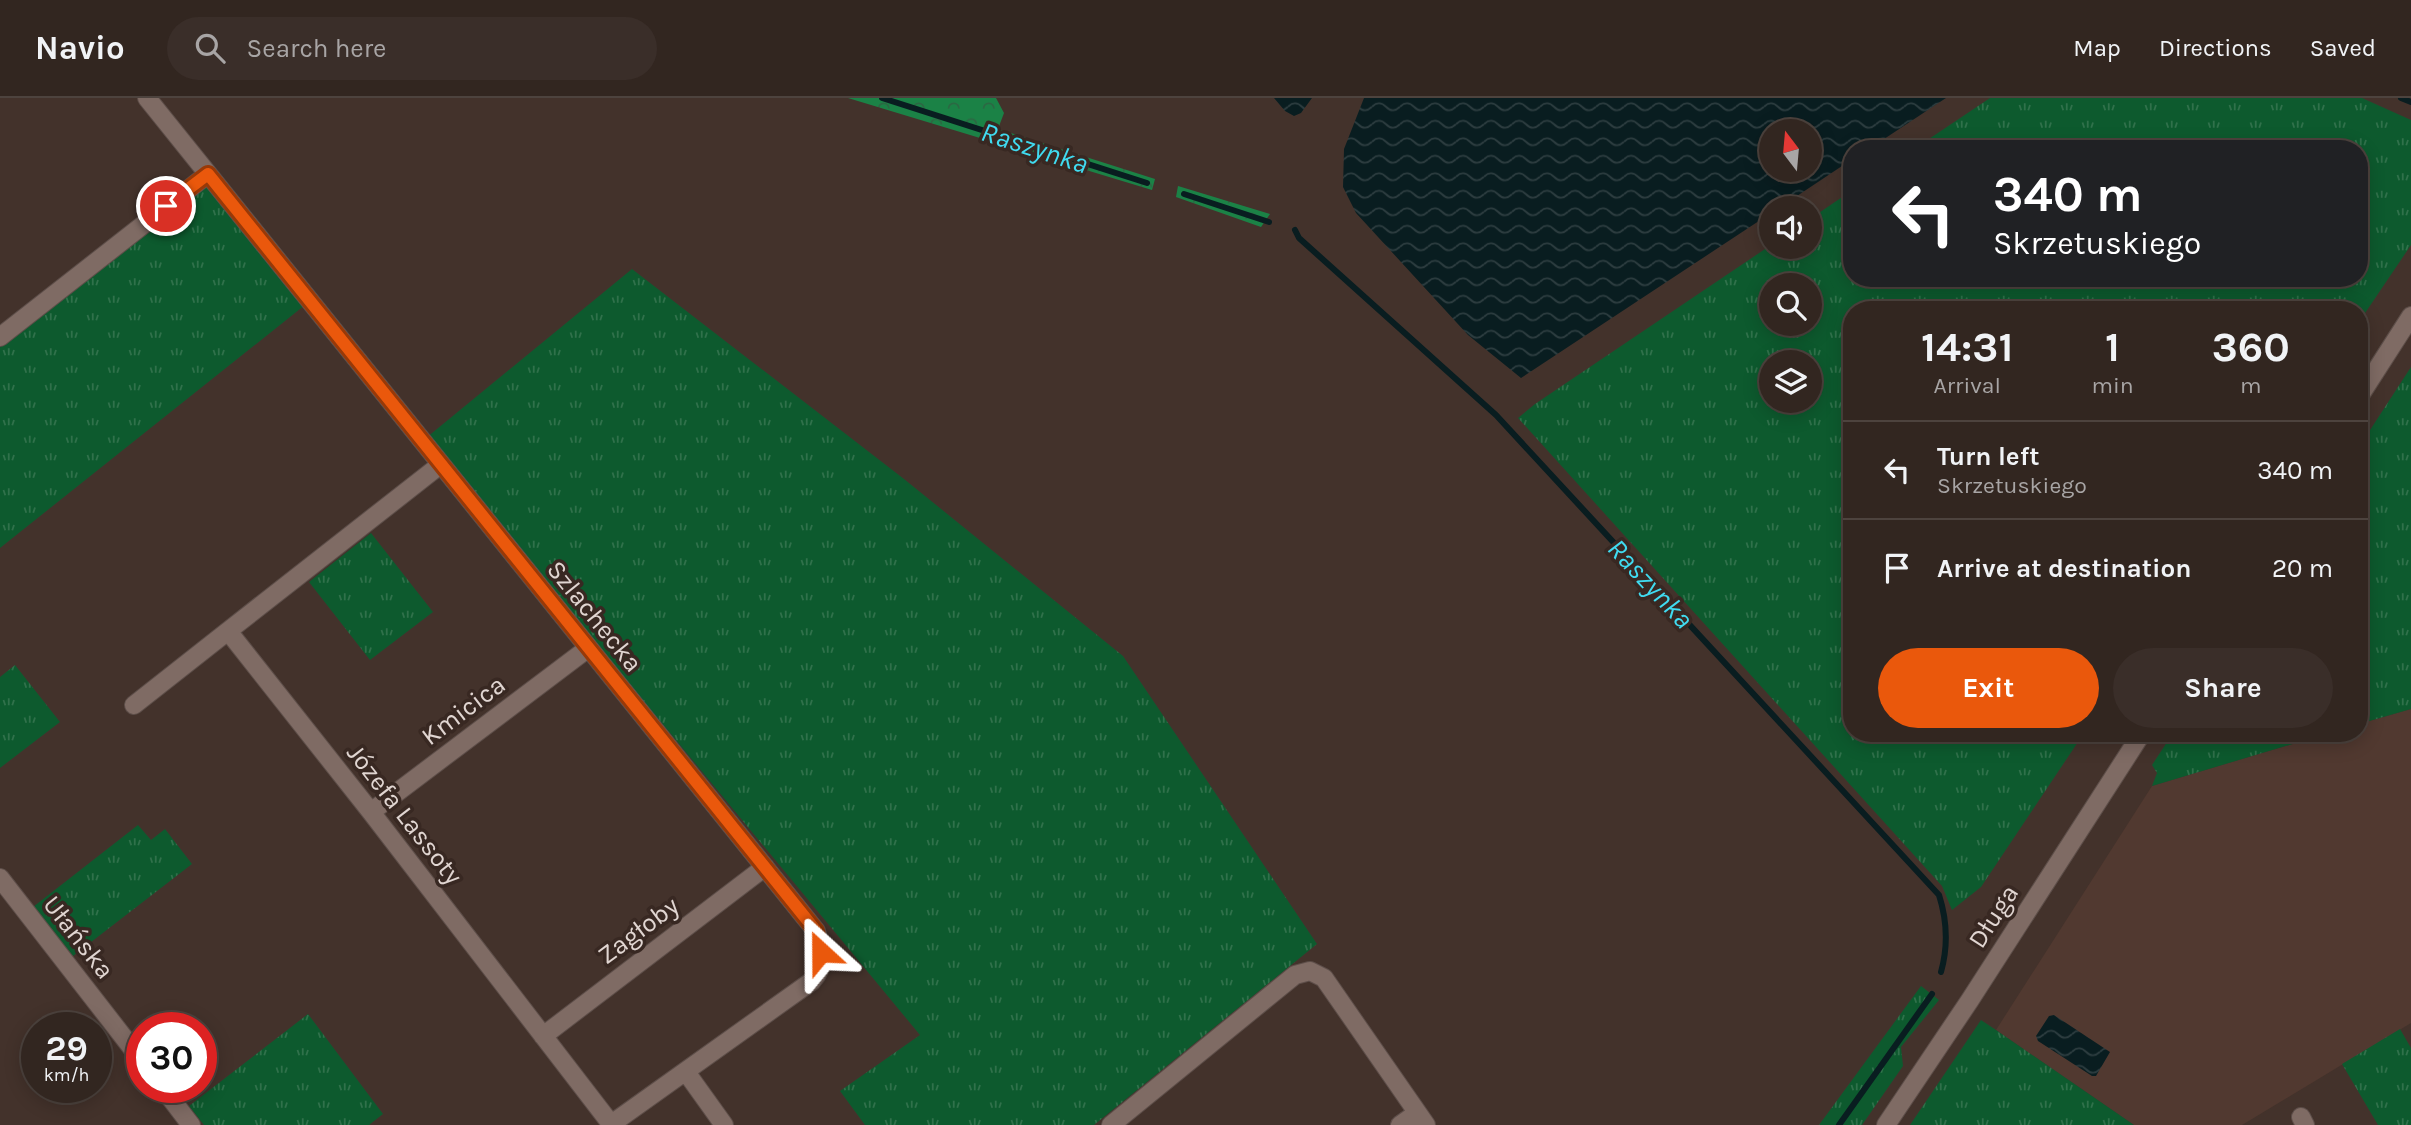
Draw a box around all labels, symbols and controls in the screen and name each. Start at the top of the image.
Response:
search box [167,17,657,80]
text: Navio [35,29,125,67]
icon: search [191,29,229,67]
text: Search here [247,33,386,64]
text: Map [2073,34,2121,62]
text: Directions [2159,34,2272,62]
text: Saved [2310,34,2376,62]
water label: Raszynka [977,115,1092,180]
north arrow [1759,119,1822,182]
map controls [1759,119,1822,413]
text: 340 m [1993,166,2143,223]
icon: left [1878,168,1969,259]
pin [136,176,196,236]
icon: arrive [147,187,185,225]
button: sound [1759,196,1822,259]
text: Skrzetuskiego [1993,225,2201,262]
button: search [1759,273,1822,336]
text: 14:31 [1921,322,2013,372]
text: 1 [2105,322,2120,372]
text: 360 [2212,322,2290,372]
button: layers [1759,350,1822,413]
text: Arrival [1934,372,2001,399]
text: min [2091,372,2134,399]
text: m [2240,372,2262,399]
text: Turn left [1937,441,2039,472]
icon: left [1878,451,1916,489]
text: 340 m [2257,455,2333,486]
text: Skrzetuskiego [1937,472,2087,499]
water label: Raszynka [1601,532,1700,635]
icon: arrive [1878,549,1916,587]
text: Arrive at destination [1937,553,2191,584]
text: 20 m [2272,553,2333,584]
street label: Szlachecka [540,554,649,678]
button: Exit [1878,648,2099,728]
button: Share [2113,648,2333,728]
street label: Kmicica [415,669,511,752]
street label: Józefa Lassoty [340,738,469,891]
street label: Długa [1962,879,2025,954]
street label: Ułańska [37,890,121,985]
street label: Zagłoby [592,890,685,971]
position arrow [784,915,858,989]
speed limit sign: 30 [126,1012,217,1103]
text: 29 [45,1028,88,1069]
text: km/h [44,1064,89,1086]

